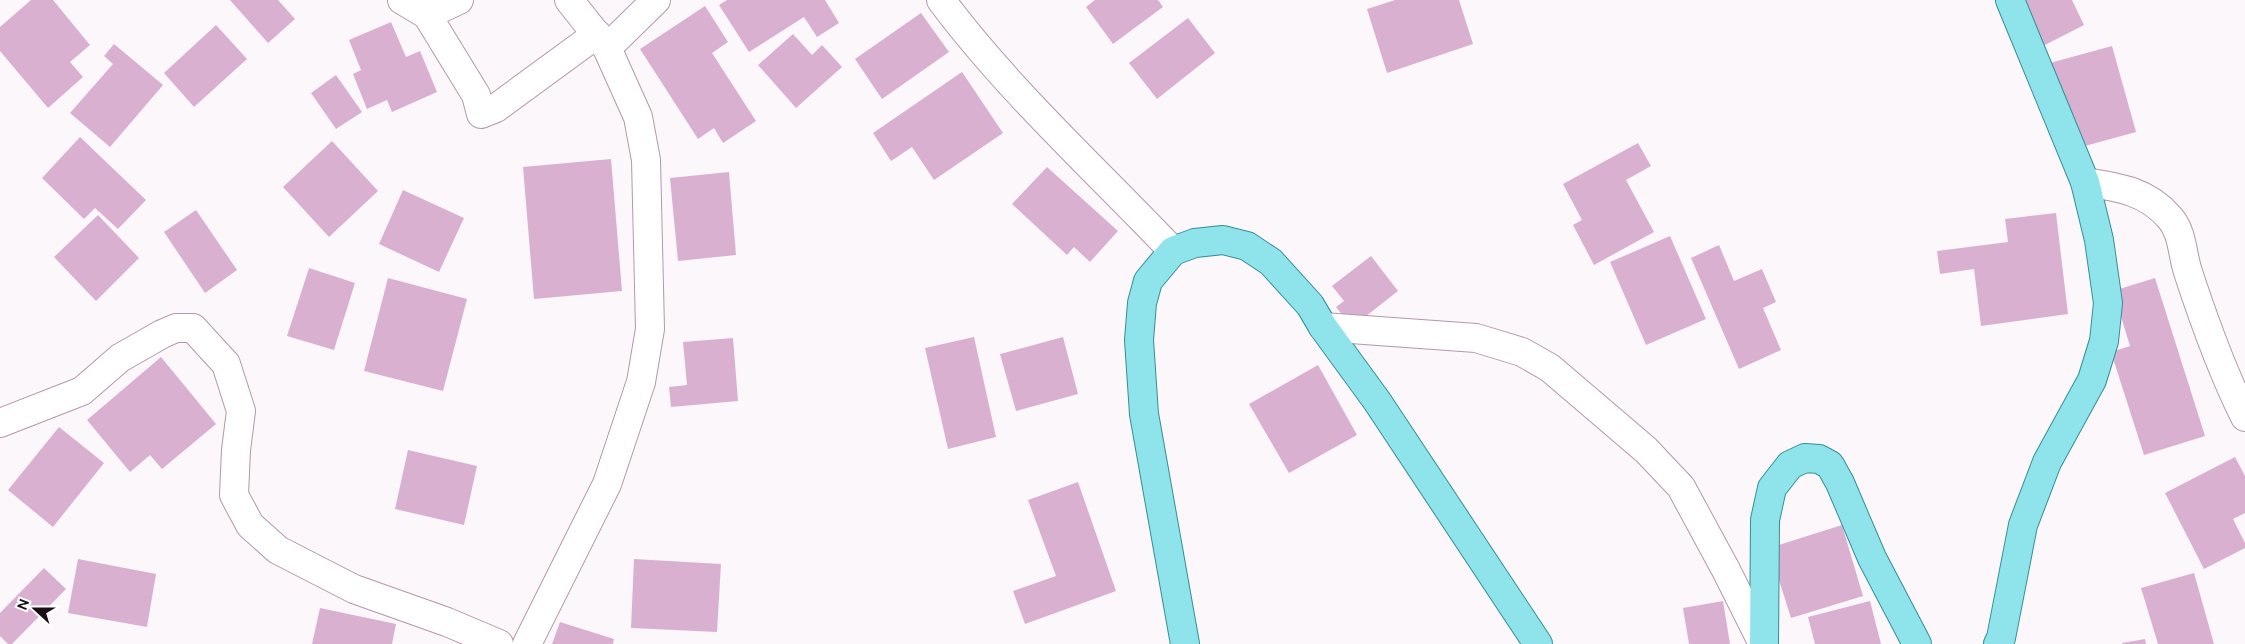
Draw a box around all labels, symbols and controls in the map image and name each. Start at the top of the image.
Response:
north arrow [10,584,60,634]
text: N [14,597,32,612]

